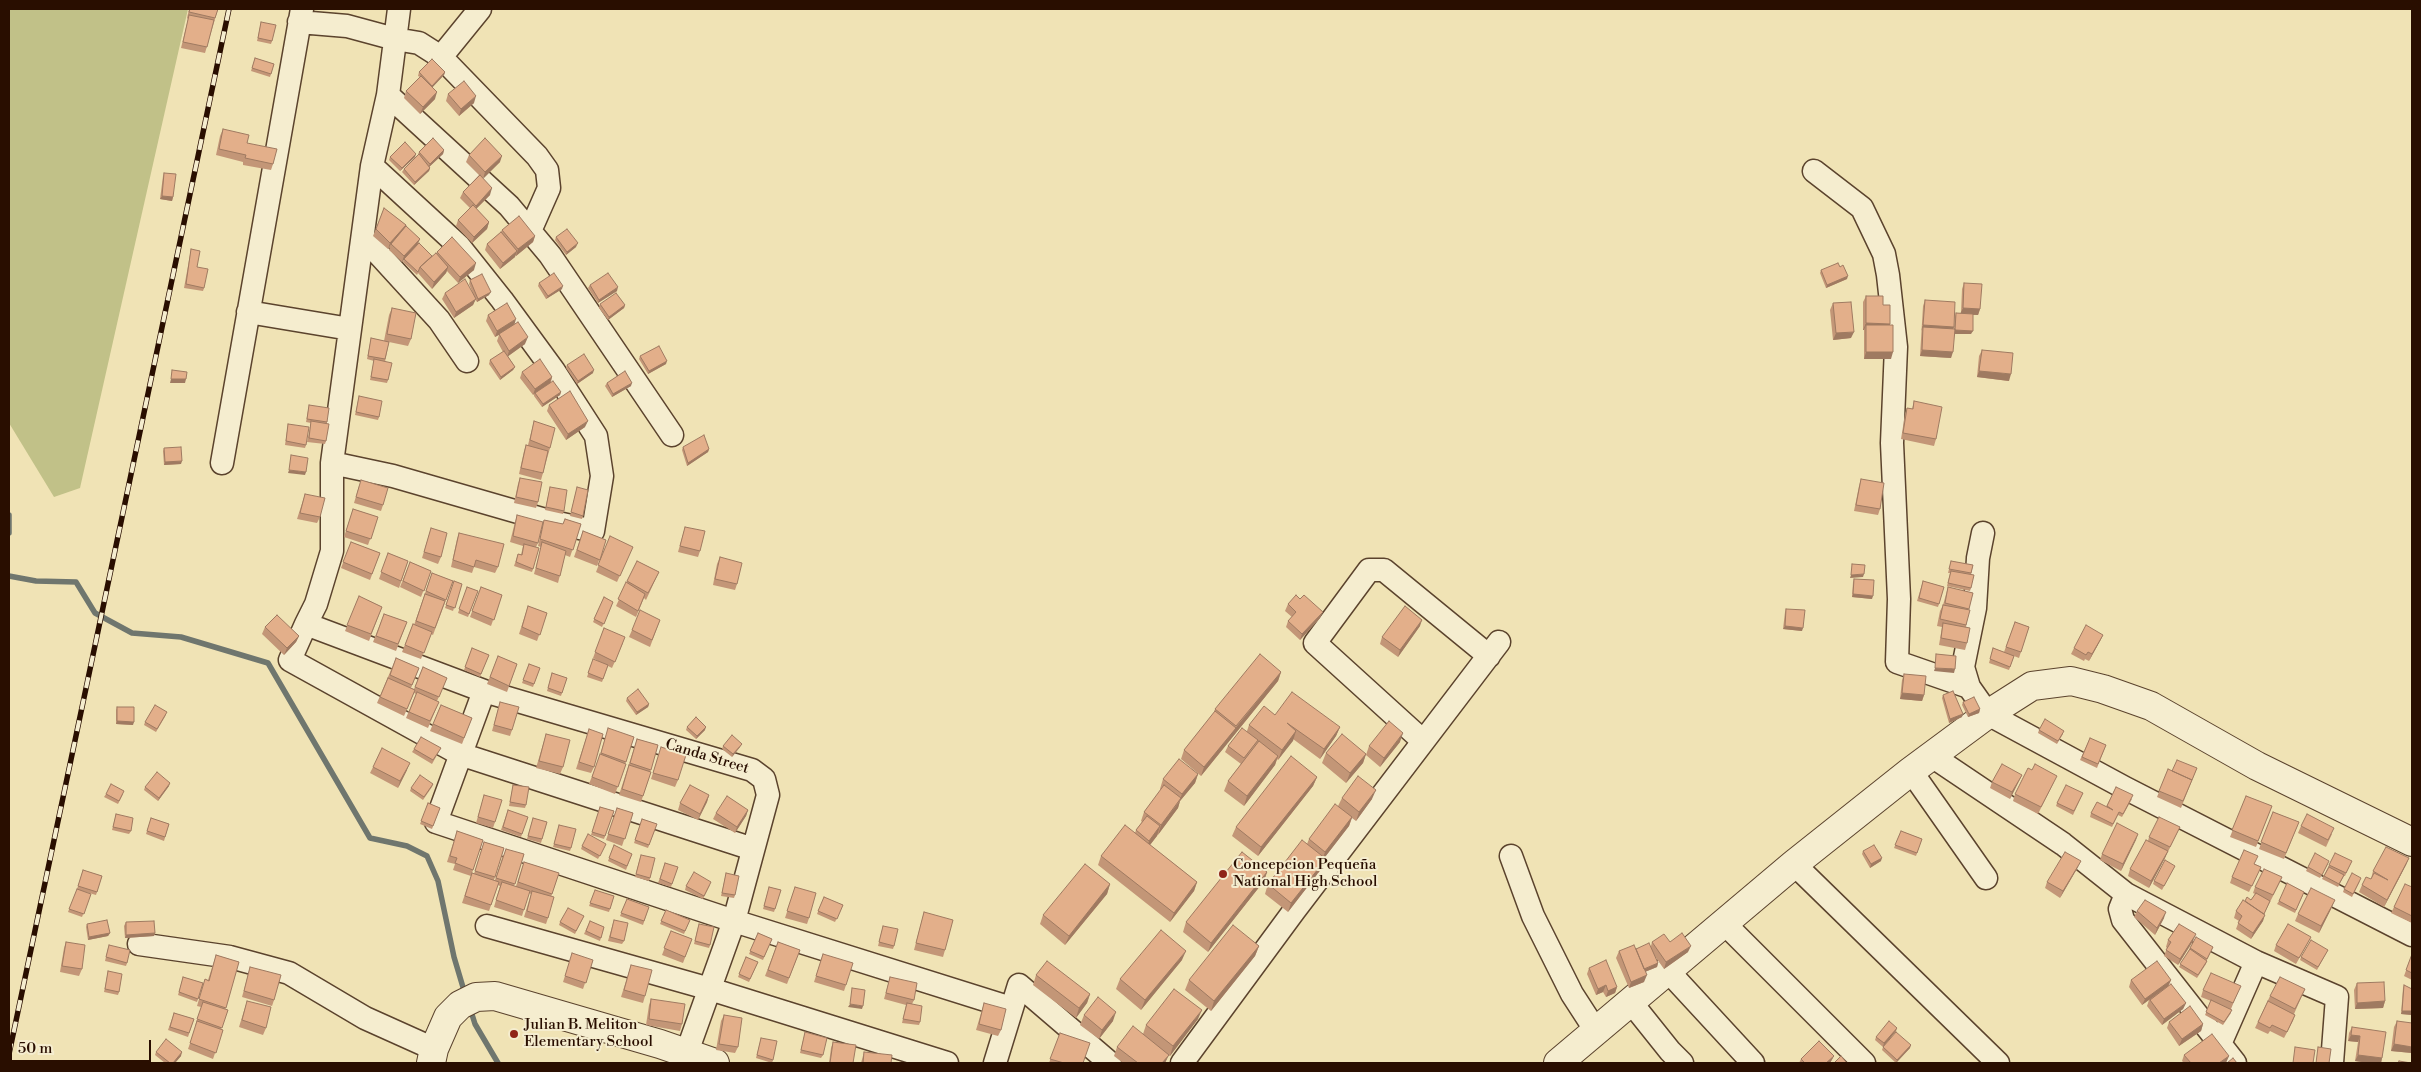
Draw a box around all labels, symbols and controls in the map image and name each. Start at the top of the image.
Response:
street label: Canda Street [663,736,751,778]
place label: Concepcion Pequeña National High School [1233,856,1377,891]
marker: Concepcion Pequeña National High School [1217,868,1229,880]
place label: Julian B. Meliton Elementary School [524,1016,653,1051]
marker: Julian B. Meliton Elementary School [508,1028,520,1040]
scale bar [12,1030,154,1062]
text: 50 m [18,1039,52,1058]

